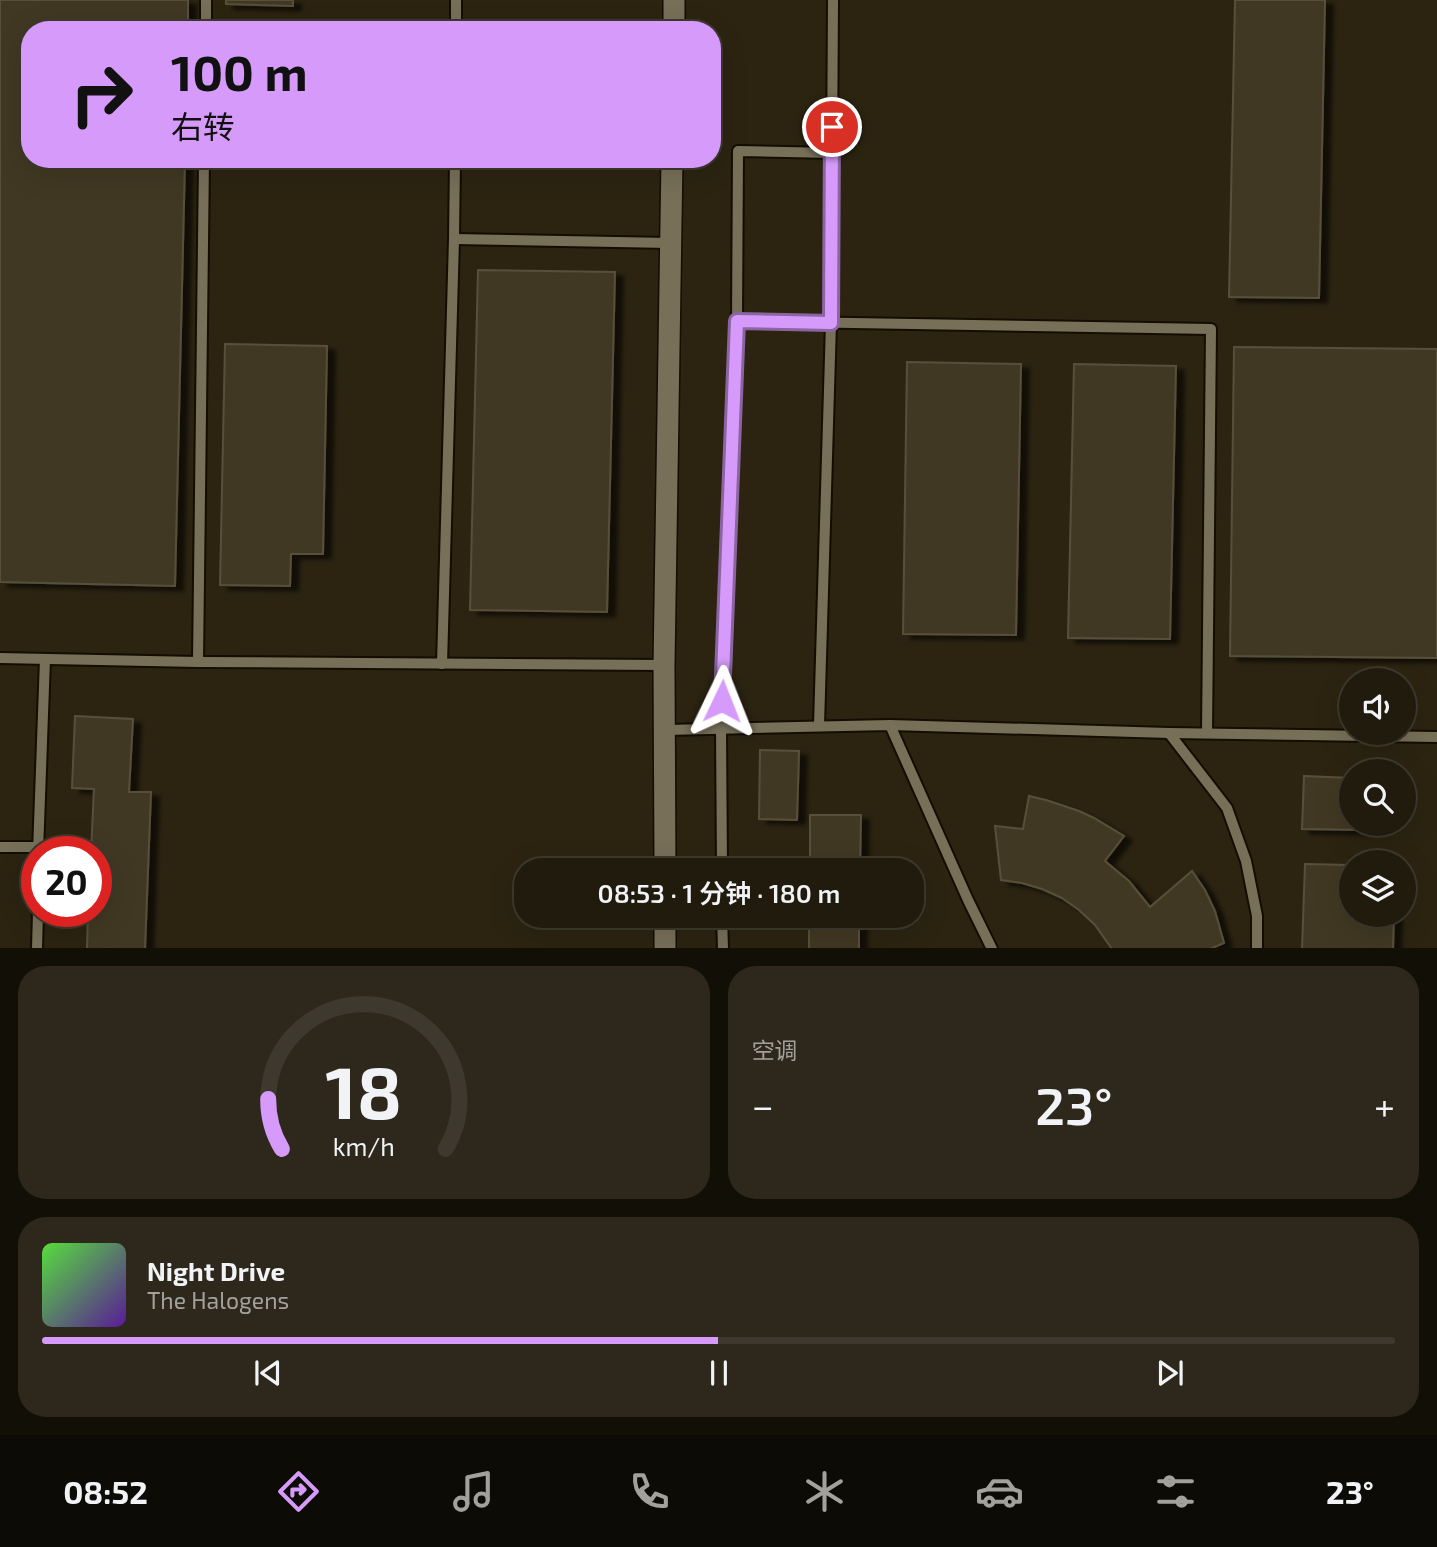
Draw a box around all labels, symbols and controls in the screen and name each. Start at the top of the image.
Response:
text: 100 m [171,42,308,101]
icon: right [56,49,147,140]
pin [802,97,862,157]
text: 右转 [171,107,235,145]
icon: arrive [813,108,851,146]
position arrow [685,664,759,738]
map controls [1339,668,1416,927]
button: sound [1339,668,1416,745]
button: search [1339,759,1416,836]
speed limit sign: 20 [21,836,112,927]
button: layers [1339,850,1416,927]
text: 08:53 · 1 分钟 · 180 m [598,877,840,908]
text: 空调 [752,1036,798,1064]
text: 18 [325,1046,402,1134]
text: 23° [1035,1073,1113,1135]
text: − [752,1082,774,1128]
text: + [1374,1082,1395,1128]
text: km/h [333,1130,395,1160]
text: Night Drive [147,1255,285,1286]
text: The Halogens [147,1286,289,1314]
icon: previous [249,1354,287,1392]
icon: pause [700,1354,738,1392]
icon: next [1151,1354,1189,1392]
icon: directions [274,1467,323,1516]
icon: music [449,1467,498,1516]
icon: phone [625,1467,674,1516]
icon: climate [800,1467,849,1516]
icon: car [975,1467,1024,1516]
icon: filters [1151,1467,1200,1516]
text: 08:52 [63,1472,148,1510]
text: 23° [1326,1472,1374,1510]

